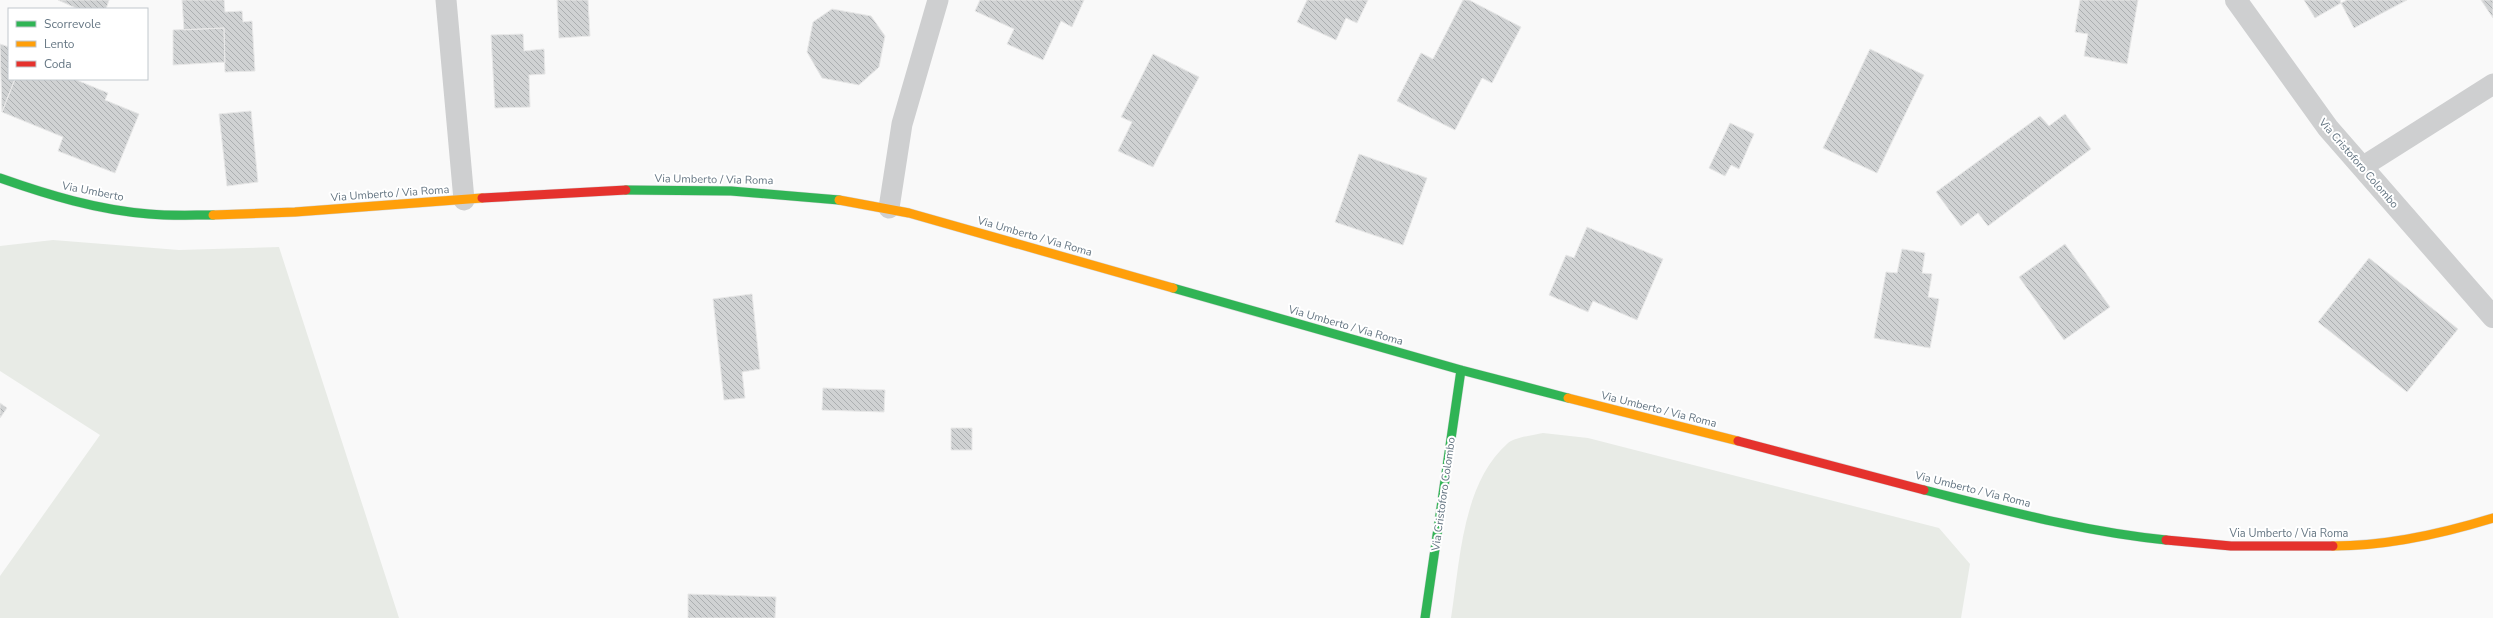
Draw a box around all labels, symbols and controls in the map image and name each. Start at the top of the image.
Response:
legend [8,8,148,80]
text: Scorrevole [44,16,101,32]
text: Lento [44,36,75,52]
text: Coda [44,56,72,72]
street label: Via Cristoforo Colombo [2315,114,2402,211]
street label: Via Umberto / Via Roma [653,171,774,188]
street label: Via Umberto [60,178,125,205]
street label: Via Umberto / Via Roma [329,182,450,205]
street label: Via Umberto / Via Roma [975,213,1094,260]
street label: Via Umberto / Via Roma [1286,302,1405,349]
street label: Via Umberto / Via Roma [1598,388,1718,431]
street label: Via Cristoforo Colombo [1428,436,1459,553]
street label: Via Umberto / Via Roma [1912,468,2032,511]
street label: Via Umberto / Via Roma [2229,526,2349,541]

